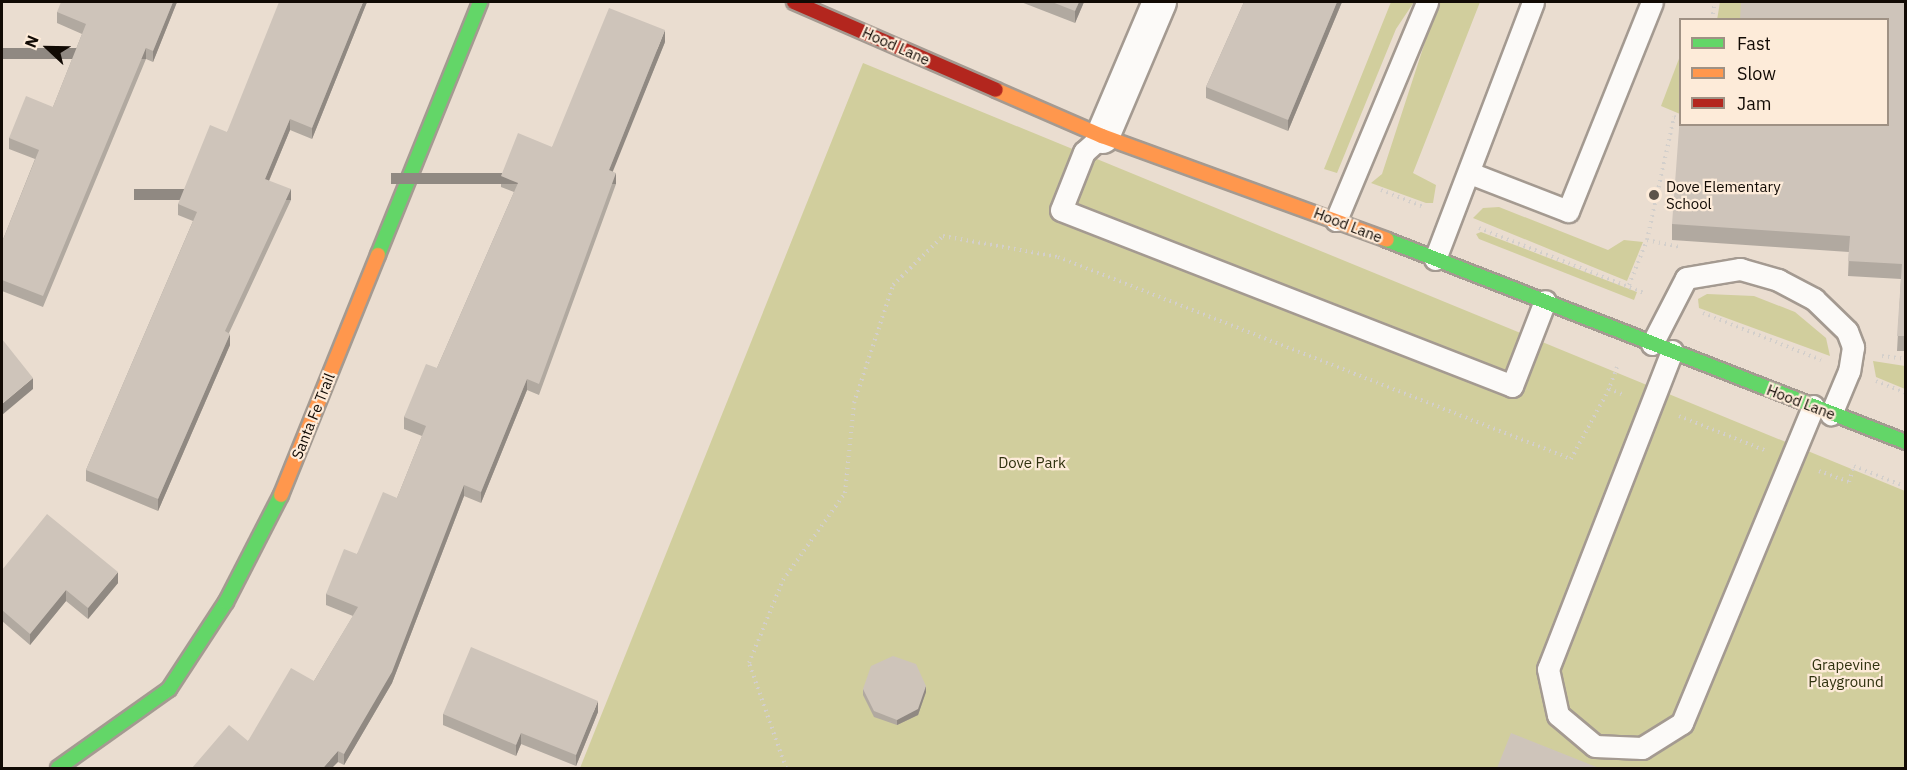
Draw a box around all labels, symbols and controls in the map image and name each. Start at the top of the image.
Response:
north arrow [18,18,78,78]
legend [1679,18,1889,126]
street label: Hood Lane [859,23,933,69]
text: N [20,32,43,50]
text: Fast [1737,32,1771,55]
text: Slow [1737,62,1776,85]
text: Jam [1737,92,1772,115]
place label: Dove Elementary School [1666,177,1781,212]
marker: Dove Elementary School [1647,188,1661,202]
street label: Hood Lane [1311,204,1385,246]
street label: Santa Fe Trail [288,370,338,462]
street label: Hood Lane [1764,381,1838,423]
park label: Dove Park [998,454,1066,472]
park label: Grapevine Playground [1808,655,1884,690]

